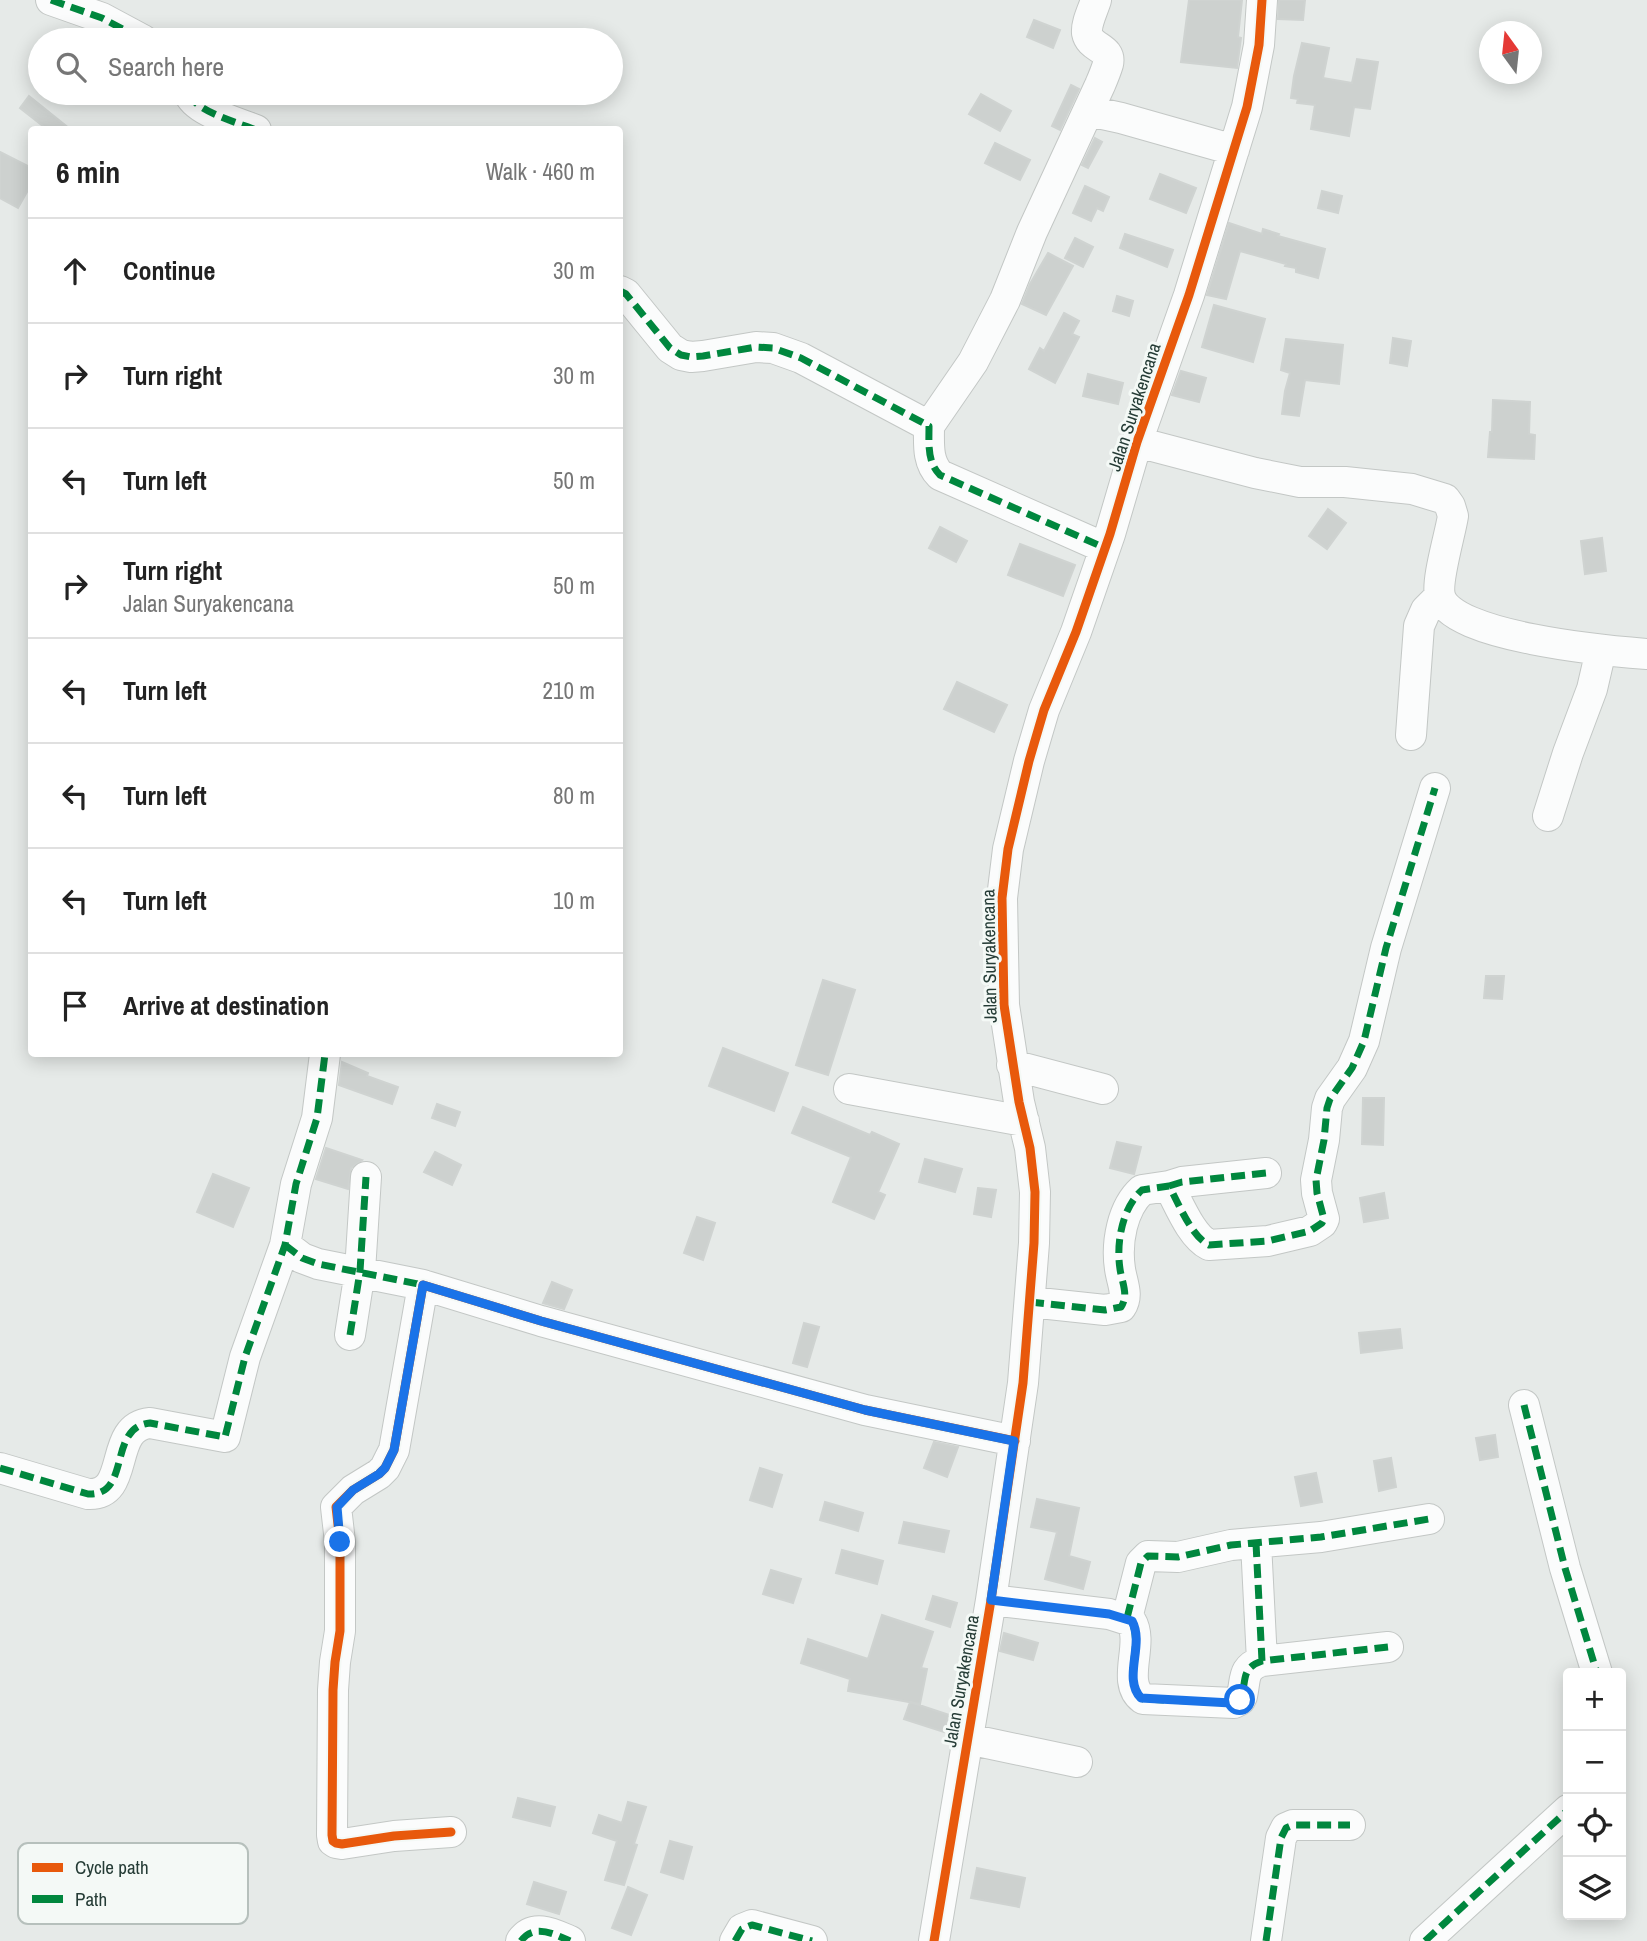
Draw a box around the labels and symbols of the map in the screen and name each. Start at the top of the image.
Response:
north arrow [1479,21,1542,84]
street label: Jalan Suryakencana [1101,340,1167,474]
street label: Jalan Suryakencana [975,889,1003,1023]
route end [324,1526,355,1557]
street label: Jalan Suryakencana [937,1613,985,1749]
route start [1224,1684,1255,1715]
legend [18,1843,248,1924]
text: Cycle path [75,1854,149,1880]
text: Path [75,1886,107,1912]

